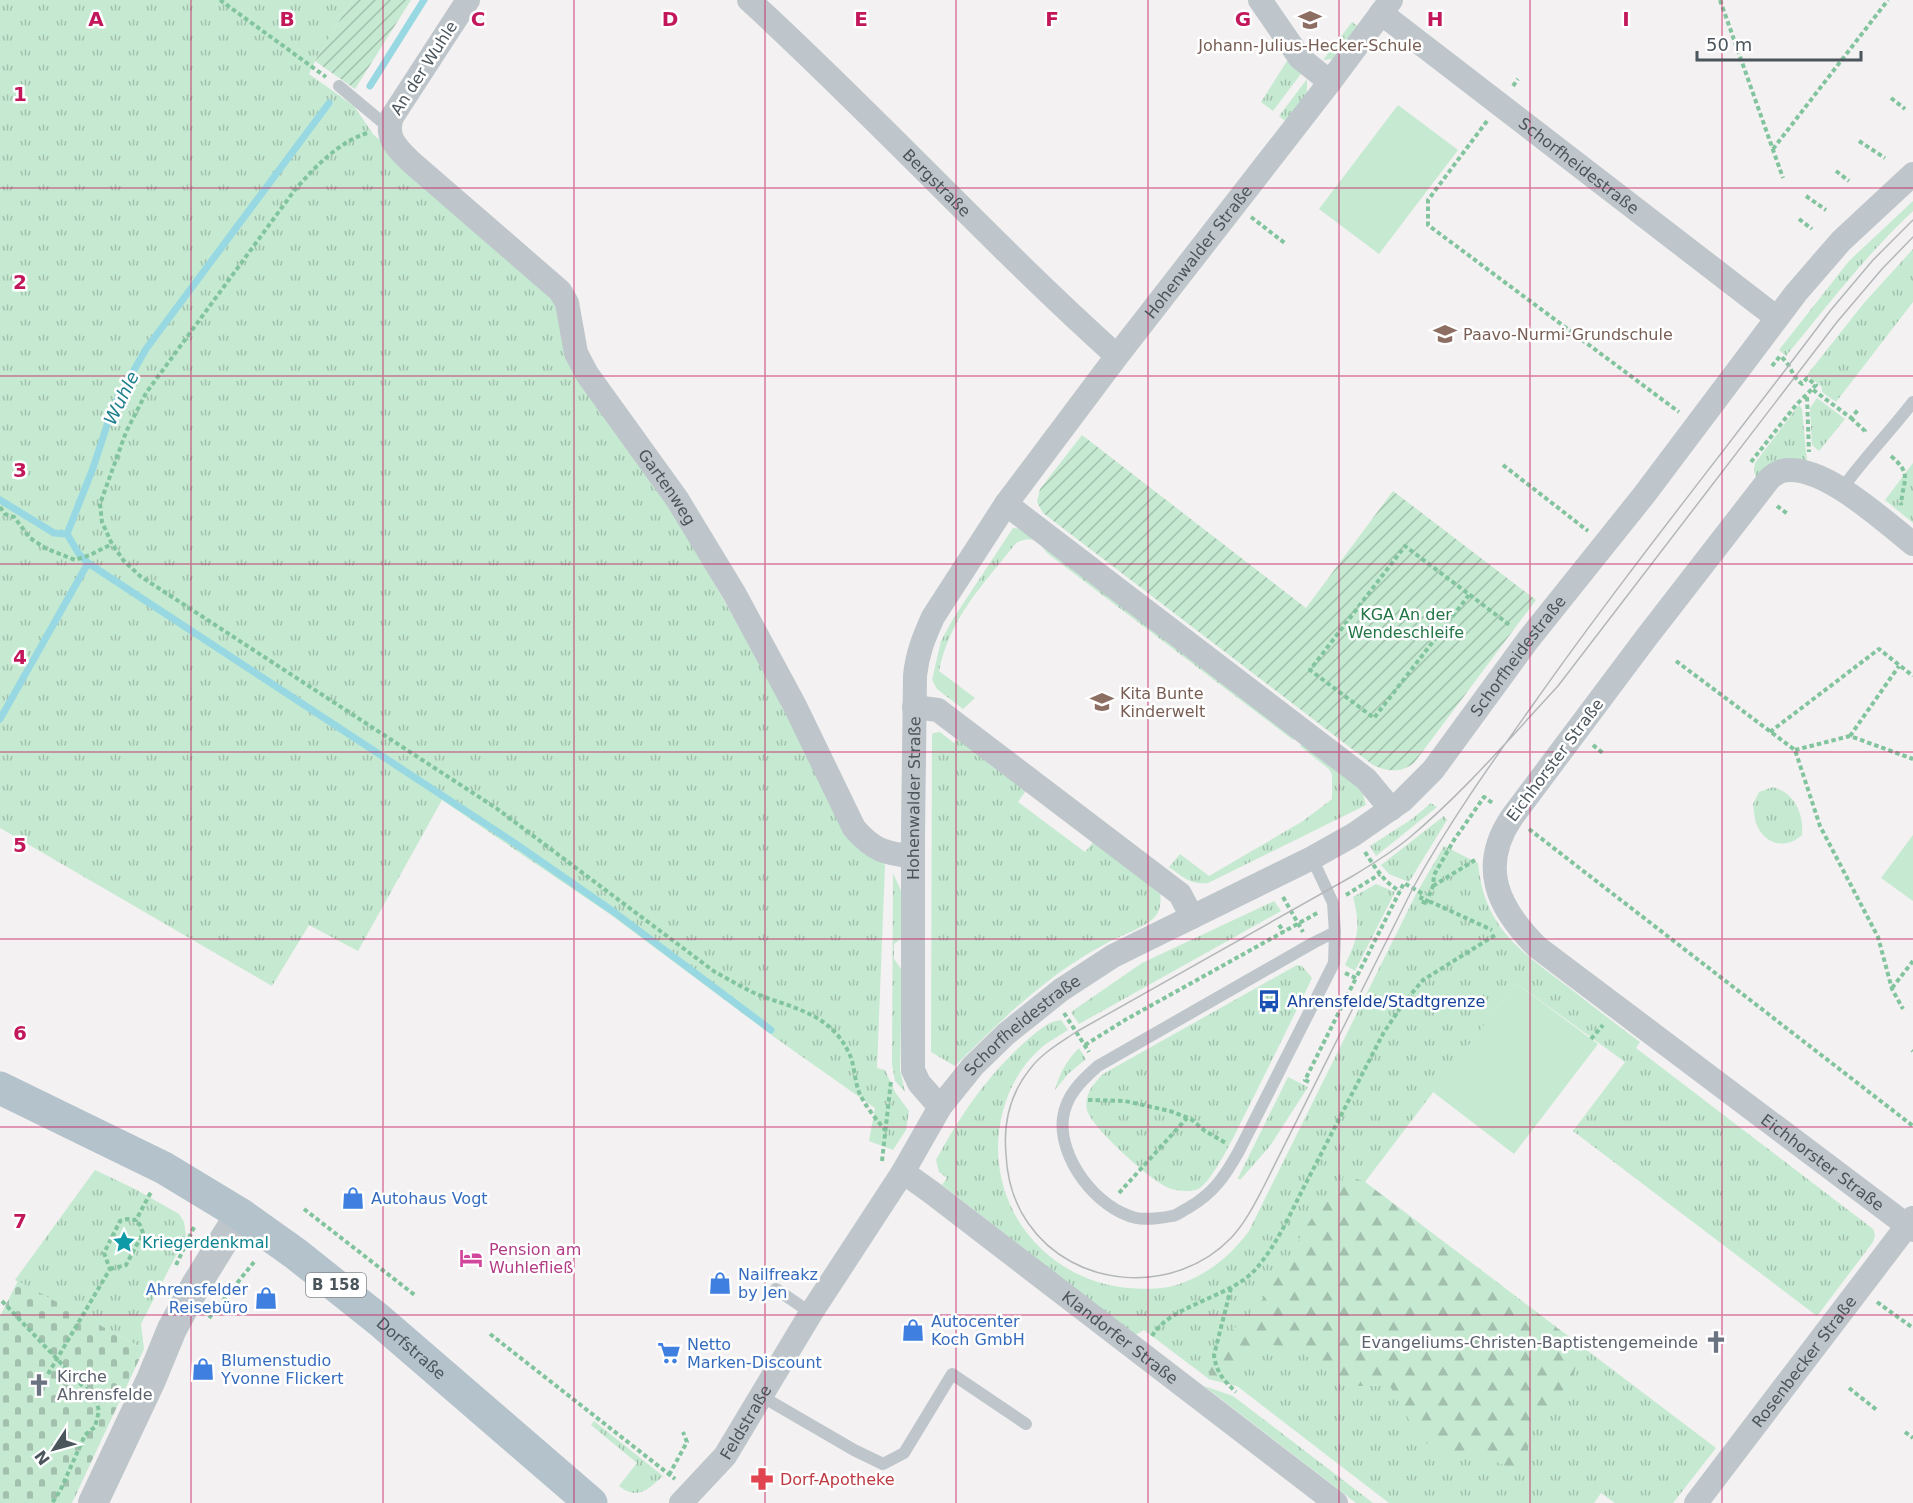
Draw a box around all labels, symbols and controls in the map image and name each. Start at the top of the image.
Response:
text: A [88,7,104,31]
text: B [279,7,295,31]
text: C [471,7,485,31]
text: D [662,7,678,31]
text: E [854,7,868,31]
text: F [1045,7,1059,31]
text: G [1235,7,1251,31]
school or university icon: Johann-Julius-Hecker-Schule [1297,7,1323,33]
text: H [1427,7,1443,31]
text: I [1622,7,1630,31]
street label: An der Wuhle [387,18,461,118]
scale bar [1697,24,1860,62]
text: 50 m [1706,34,1752,55]
place label: Johann-Julius-Hecker-Schule [1197,36,1422,55]
text: 1 [13,82,27,106]
street label: Schorfheidestraße [1515,113,1643,218]
street label: Bergstraße [899,145,975,220]
street label: Hohenwalder Straße [1140,181,1256,322]
text: 2 [13,270,27,294]
school or university icon: Paavo-Nurmi-Grundschule [1432,321,1458,347]
place label: Paavo-Nurmi-Grundschule [1463,325,1673,344]
water label: Wuhle [99,368,143,428]
street label: Gartenweg [634,445,700,528]
text: 3 [13,458,27,482]
street label: Schorfheidestraße [1466,592,1569,720]
park label: KGA An der Wendeschleife [1348,605,1464,642]
text: 4 [13,645,27,669]
place label: Kita Bunte Kinderwelt [1120,684,1205,721]
school or university icon: Kita Bunte Kinderwelt [1089,689,1115,715]
street label: Eichhorster Straße [1503,695,1607,825]
street label: Hohenwalder Straße [903,716,924,880]
text: 5 [13,833,27,857]
street label: Schorfheidestraße [960,971,1084,1079]
bus stop icon: Ahrensfelde/Stadtgrenze [1256,988,1282,1014]
place label: Ahrensfelde/Stadtgrenze [1287,992,1485,1011]
text: 6 [13,1021,27,1045]
street label: Eichhorster Straße [1758,1110,1888,1214]
shop icon: Autohaus Vogt [340,1185,366,1211]
place label: Autohaus Vogt [371,1189,488,1208]
text: 7 [13,1209,27,1233]
place icon: Kriegerdenkmal [111,1229,137,1255]
place label: Kriegerdenkmal [142,1233,269,1252]
place label: Pension am Wuhlefließ [489,1240,581,1277]
hotel icon: Pension am Wuhlefließ [458,1245,484,1271]
place label: Nailfreakz by Jen [738,1265,818,1302]
shop icon: Nailfreakz by Jen [707,1270,733,1296]
road number: B 158 [306,1273,366,1297]
place label: Ahrensfelder Reisebüro [146,1280,248,1317]
shop icon: Ahrensfelder Reisebüro [253,1285,279,1311]
street label: Klandorfer Straße [1058,1287,1182,1388]
street label: Rosenbecker Straße [1748,1292,1860,1431]
place label: Autocenter Koch GmbH [931,1312,1025,1349]
street label: Dorfstraße [373,1313,450,1383]
shop icon: Autocenter Koch GmbH [900,1317,926,1343]
church icon: Evangeliums-Christen-Baptistengemeinde [1703,1329,1729,1355]
place label: Evangeliums-Christen-Baptistengemeinde [1361,1333,1698,1352]
place label: Netto Marken-Discount [687,1335,822,1372]
supermarket icon: Netto Marken-Discount [656,1340,682,1366]
place label: Blumenstudio Yvonne Flickert [220,1351,344,1388]
shop icon: Blumenstudio Yvonne Flickert [190,1356,216,1382]
place label: Kirche Ahrensfelde [57,1367,153,1404]
church icon: Kirche Ahrensfelde [26,1372,52,1398]
street label: Feldstraße [716,1381,775,1463]
north arrow [24,1419,84,1479]
text: N [31,1447,54,1469]
pharmacy icon: Dorf-Apotheke [749,1466,775,1492]
place label: Dorf-Apotheke [780,1470,895,1489]

